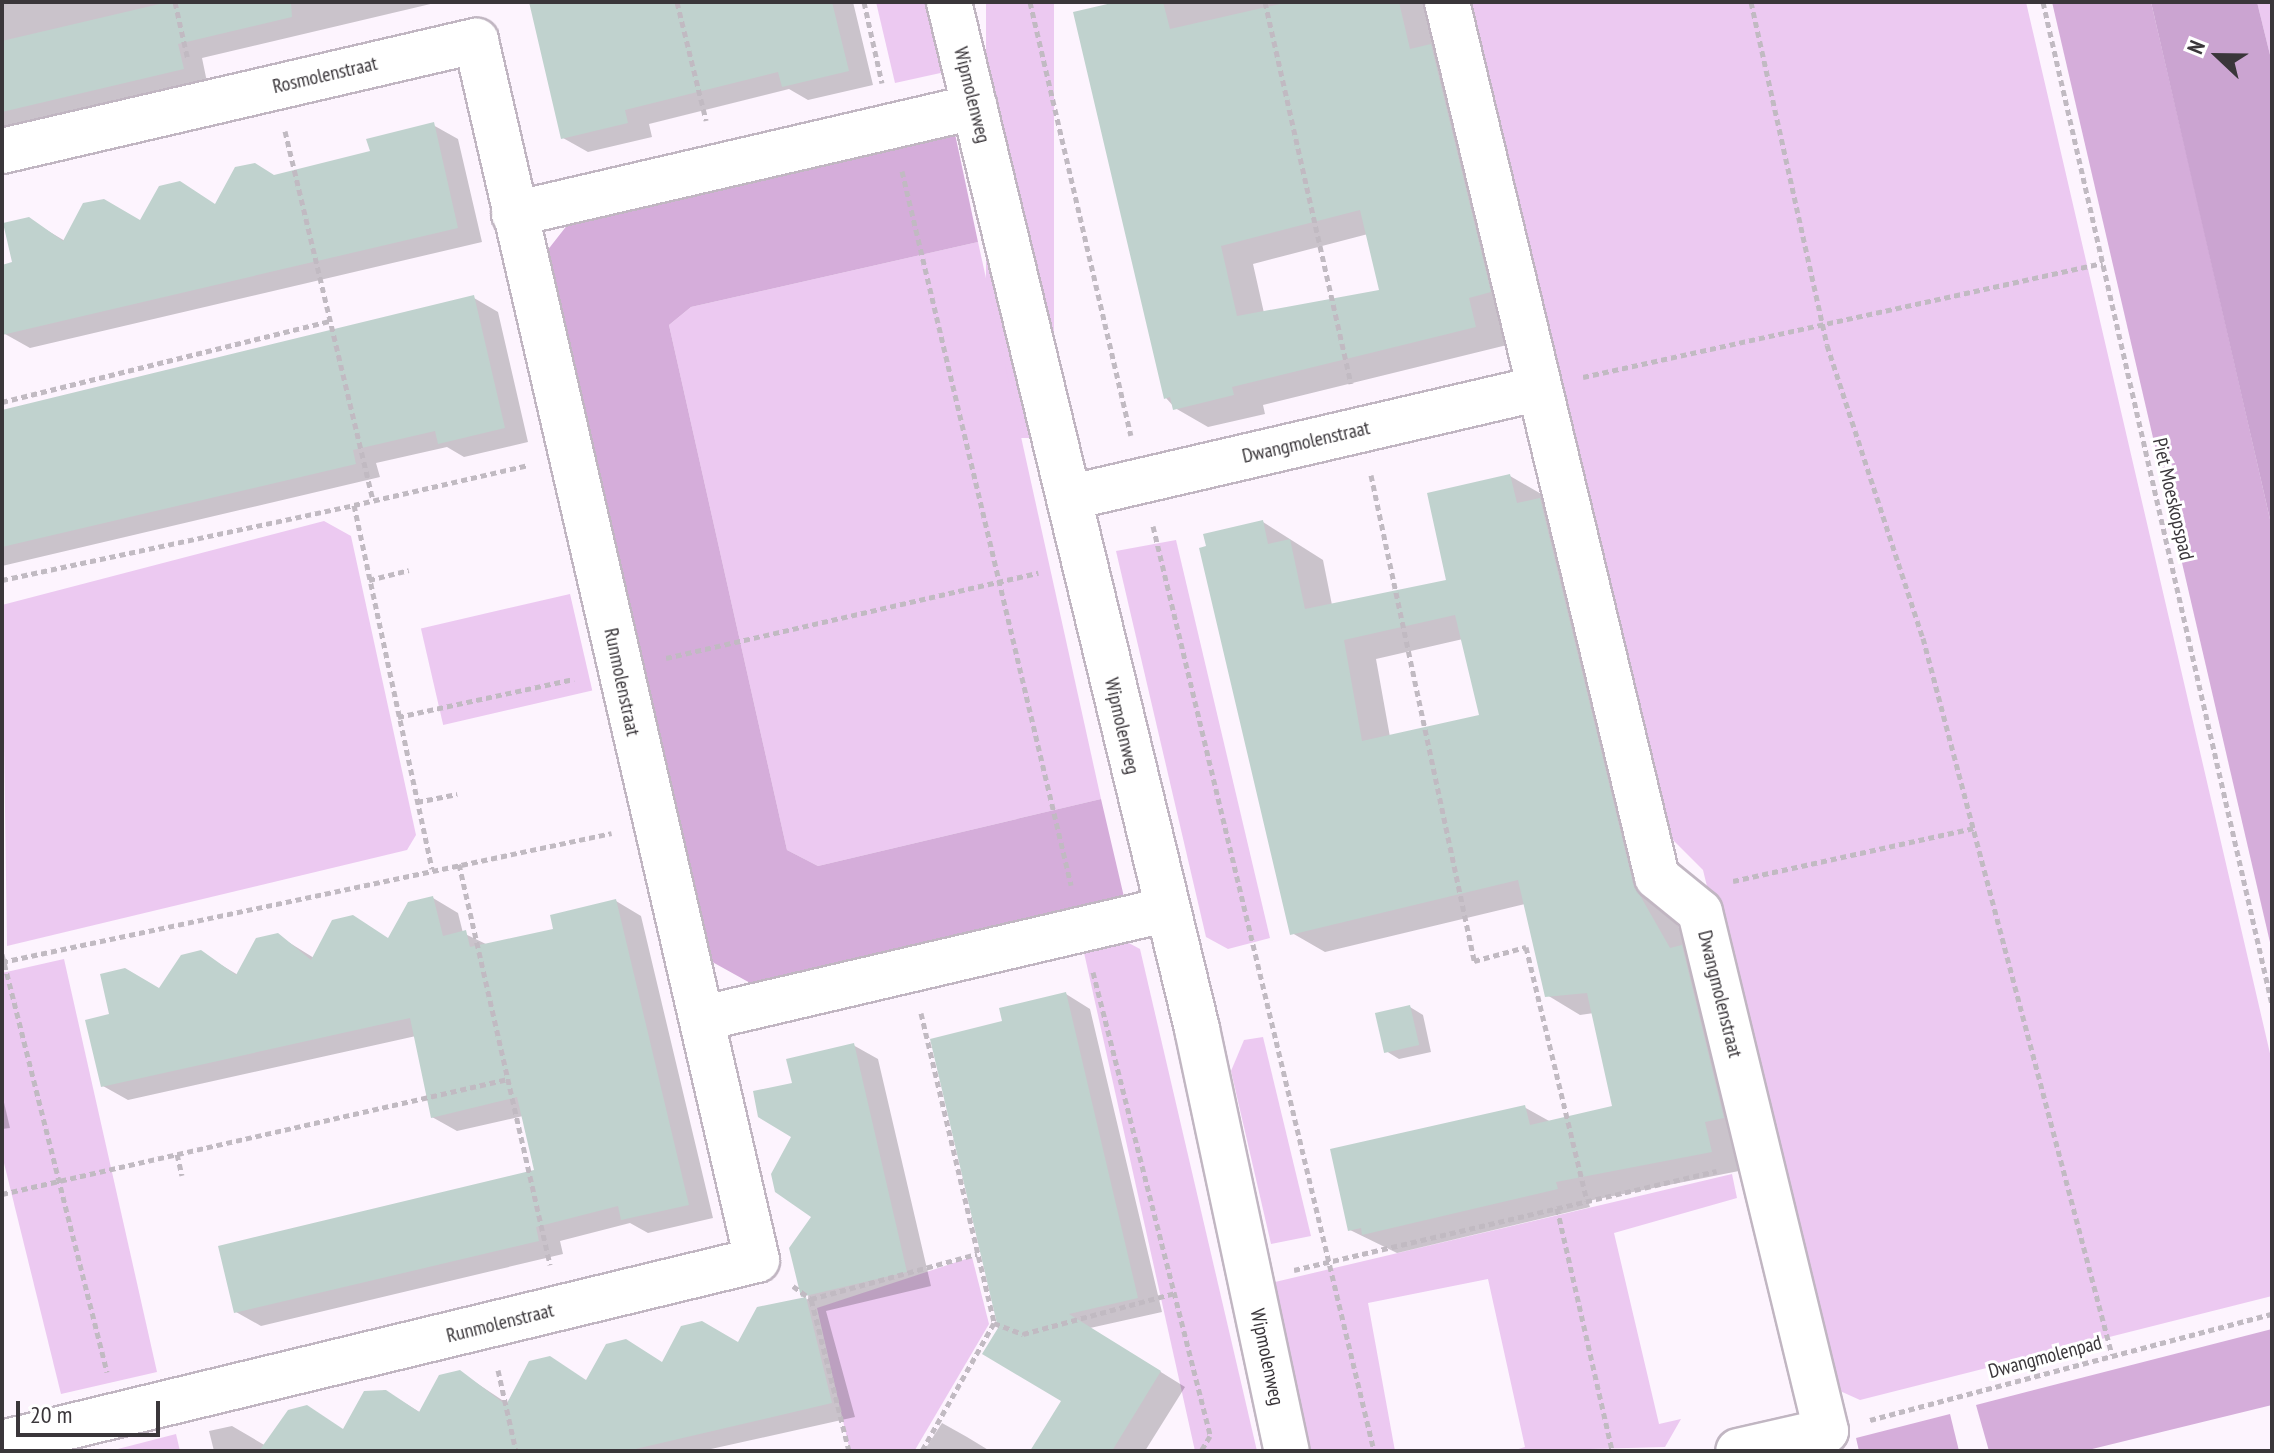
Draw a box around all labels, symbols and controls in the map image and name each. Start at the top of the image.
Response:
north arrow [2178,16,2258,96]
text: N [2181,36,2211,58]
street label: Wipmolenweg [948,44,996,146]
street label: Rosmolenstraat [270,51,380,99]
street label: Dwangmolenstraat [1240,416,1372,468]
street label: Piet Moeskopspad [2147,436,2199,562]
street label: Runmolenstraat [599,626,645,738]
street label: Wipmolenweg [1099,675,1145,777]
street label: Dwangmolenstraat [1693,928,1747,1060]
street label: Runmolenstraat [444,1298,556,1348]
street label: Wipmolenweg [1245,1306,1289,1408]
street label: Dwangmolenpad [1986,1330,2104,1384]
scale bar [20,1385,164,1435]
text: 20 m [30,1399,72,1430]

